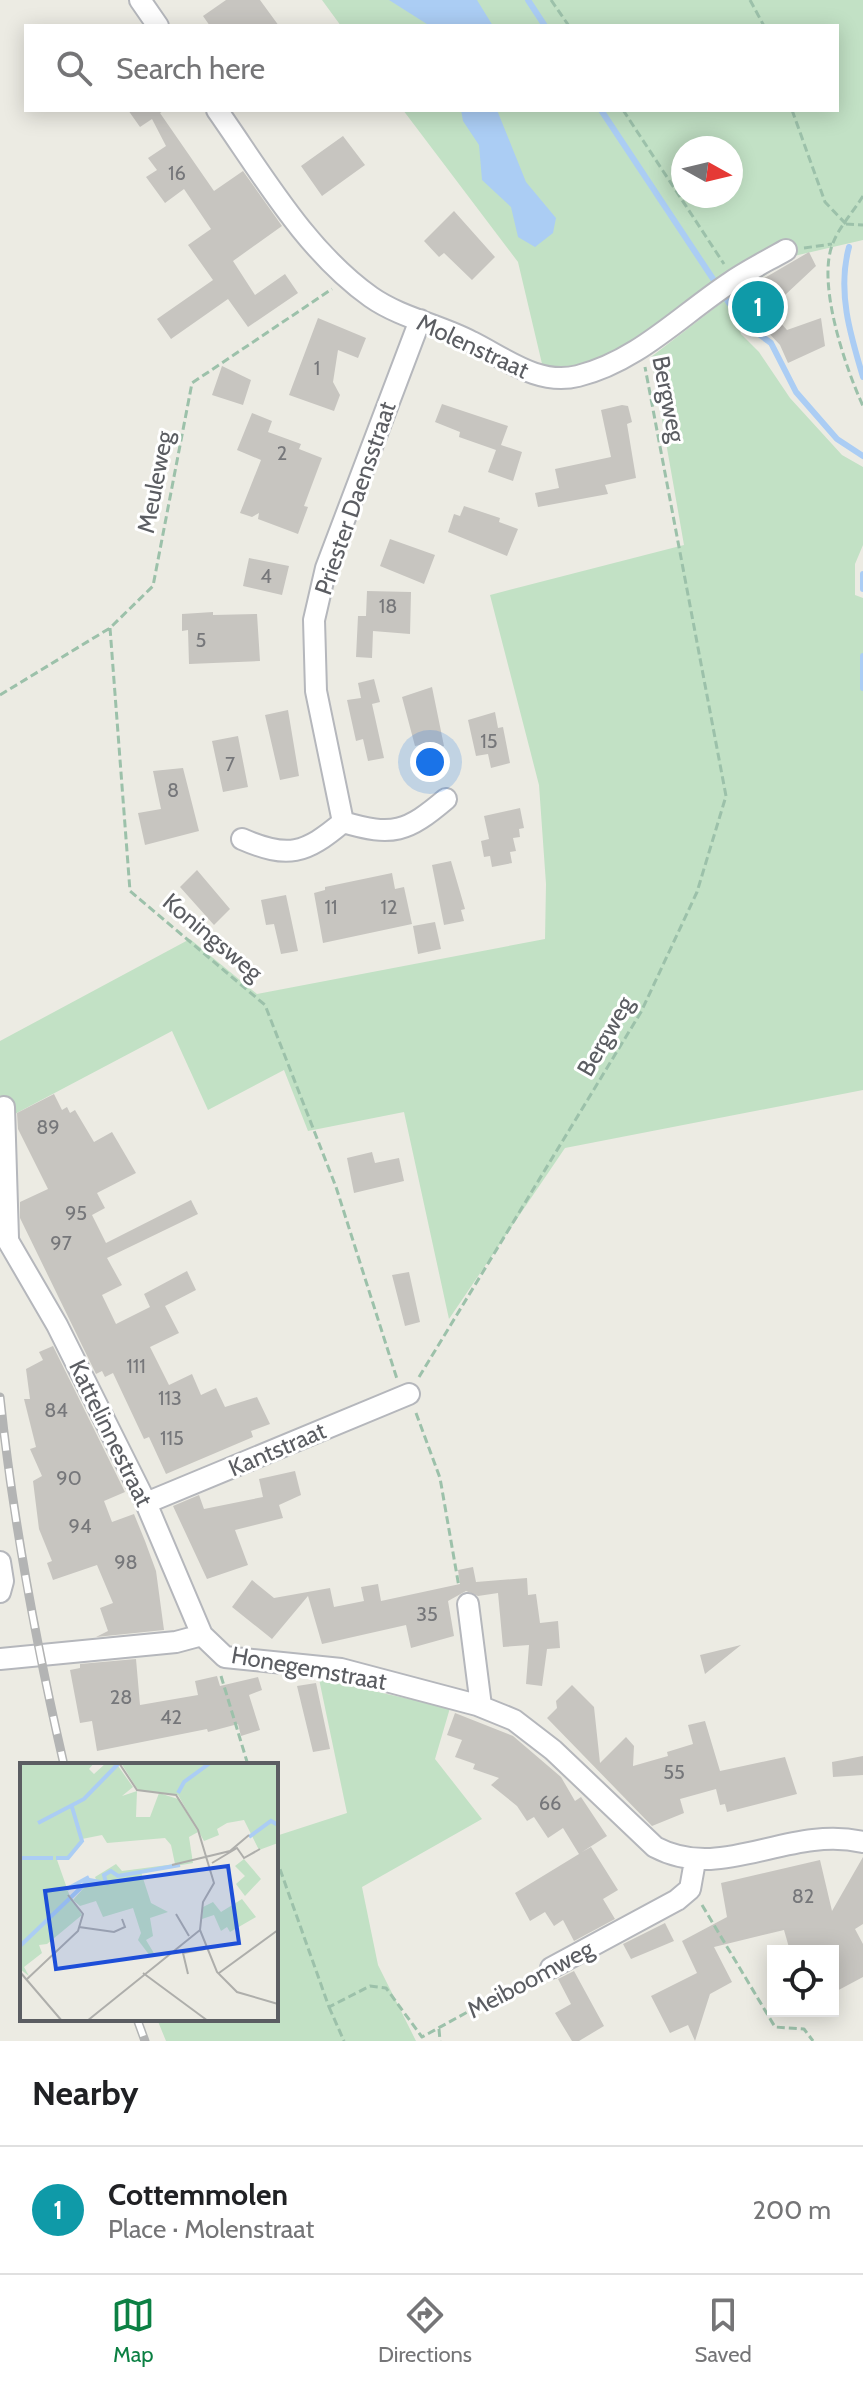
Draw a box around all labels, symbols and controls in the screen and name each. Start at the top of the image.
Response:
search box [24,24,839,112]
icon: search [52,46,96,90]
text: Search here [116,50,265,87]
north arrow [671,136,743,208]
house number: 16 [168,161,186,185]
pin: 1 [732,277,784,337]
street label: Molenstraat [413,308,533,384]
street label: Bergweg [646,353,692,446]
house number: 1 [314,356,320,380]
street label: Priester Daensstraat [308,398,402,598]
street label: Meuleweg [131,427,179,536]
house number: 2 [277,441,287,465]
house number: 4 [260,564,272,588]
house number: 18 [379,594,397,618]
house number: 5 [196,628,206,652]
house number: 15 [480,729,498,753]
your location [410,742,450,782]
house number: 7 [225,752,235,776]
house number: 8 [167,778,179,802]
street label: Koningsweg [157,887,270,988]
house number: 11 [324,895,338,919]
house number: 12 [381,895,398,919]
street label: Bergweg [571,990,640,1081]
house number: 89 [36,1115,60,1139]
house number: 95 [65,1201,87,1225]
house number: 97 [50,1231,72,1255]
house number: 111 [126,1354,146,1378]
street label: Kattelinnestraat [63,1355,159,1511]
house number: 113 [158,1386,182,1410]
house number: 84 [44,1398,68,1422]
street label: Kantstraat [224,1416,330,1482]
house number: 115 [160,1426,184,1450]
house number: 90 [56,1466,82,1490]
house number: 94 [69,1514,92,1538]
house number: 98 [114,1550,138,1574]
house number: 35 [416,1602,438,1626]
street label: Honegemstraat [229,1640,389,1696]
house number: 28 [110,1685,132,1709]
house number: 42 [160,1705,182,1729]
house number: 55 [663,1760,685,1784]
inset map [20,1763,278,2021]
house number: 66 [539,1791,561,1815]
house number: 82 [792,1884,814,1908]
street label: Meiboomweg [462,1933,599,2024]
map controls [767,1945,839,2017]
button: locate [767,1945,839,2017]
text: Nearby [32,2072,139,2114]
text: Cottemmolen [108,2176,288,2213]
text: 1 [53,2194,63,2226]
text: 200 m [752,2194,831,2226]
text: Place · Molenstraat [108,2213,314,2245]
tab: Map [111,2293,155,2368]
tab: Directions [378,2293,472,2368]
tab: Saved [695,2293,752,2368]

